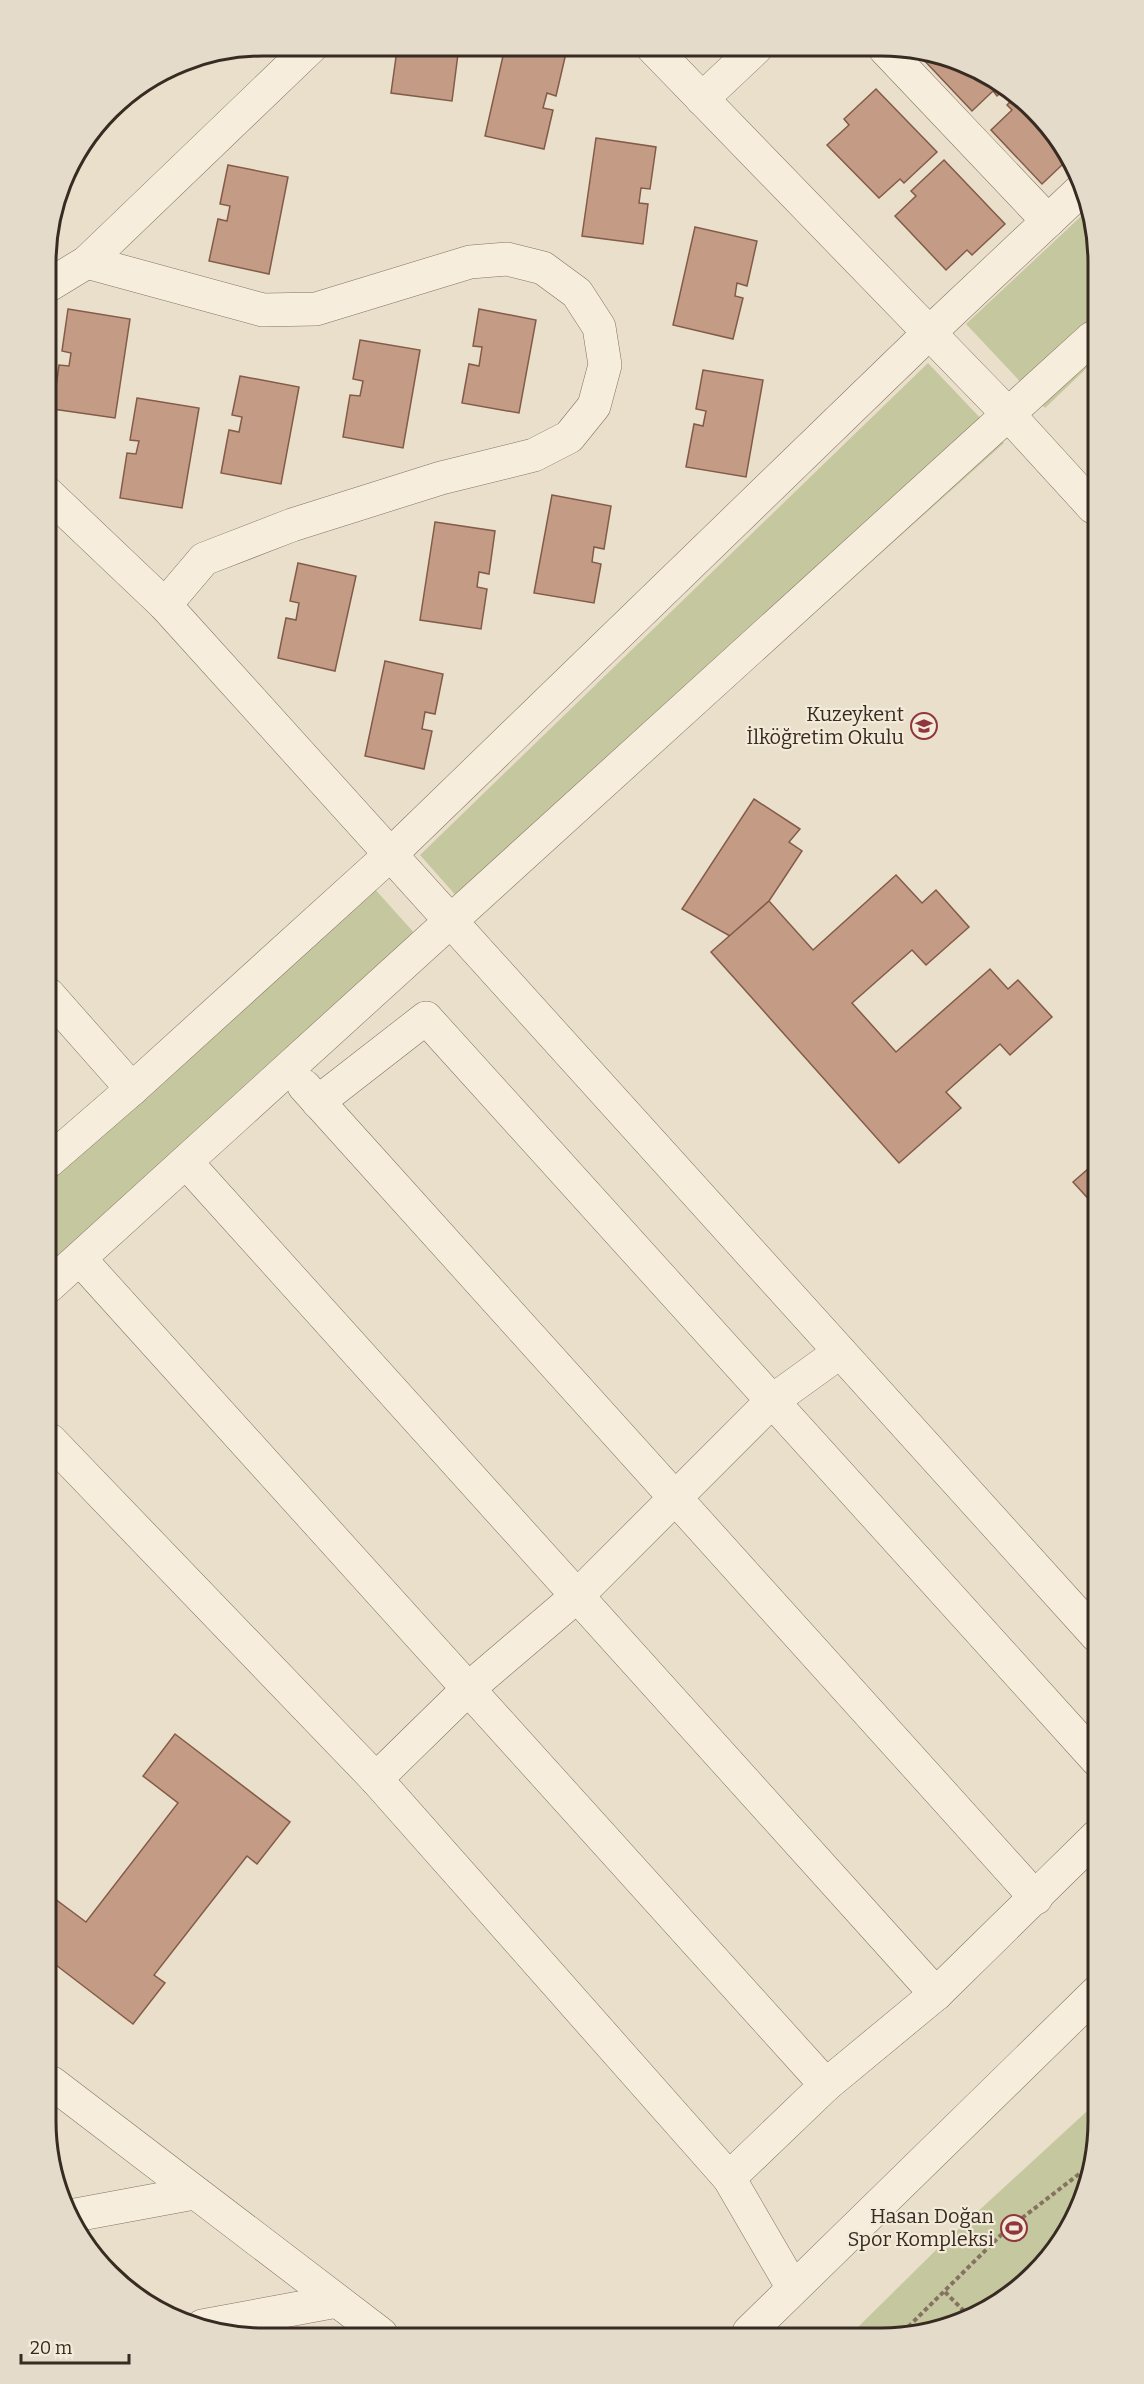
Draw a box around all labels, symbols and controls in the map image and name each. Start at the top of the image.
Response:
place label: Kuzeykent İlköğretim Okulu [746,702,904,749]
school or university icon: Kuzeykent İlköğretim Okulu [909,711,939,741]
place label: Hasan Doğan Spor Kompleksi [848,2204,994,2251]
sports icon: Hasan Doğan Spor Kompleksi [999,2213,1029,2243]
scale bar [21,2327,129,2365]
text: 20 m [30,2337,72,2359]

